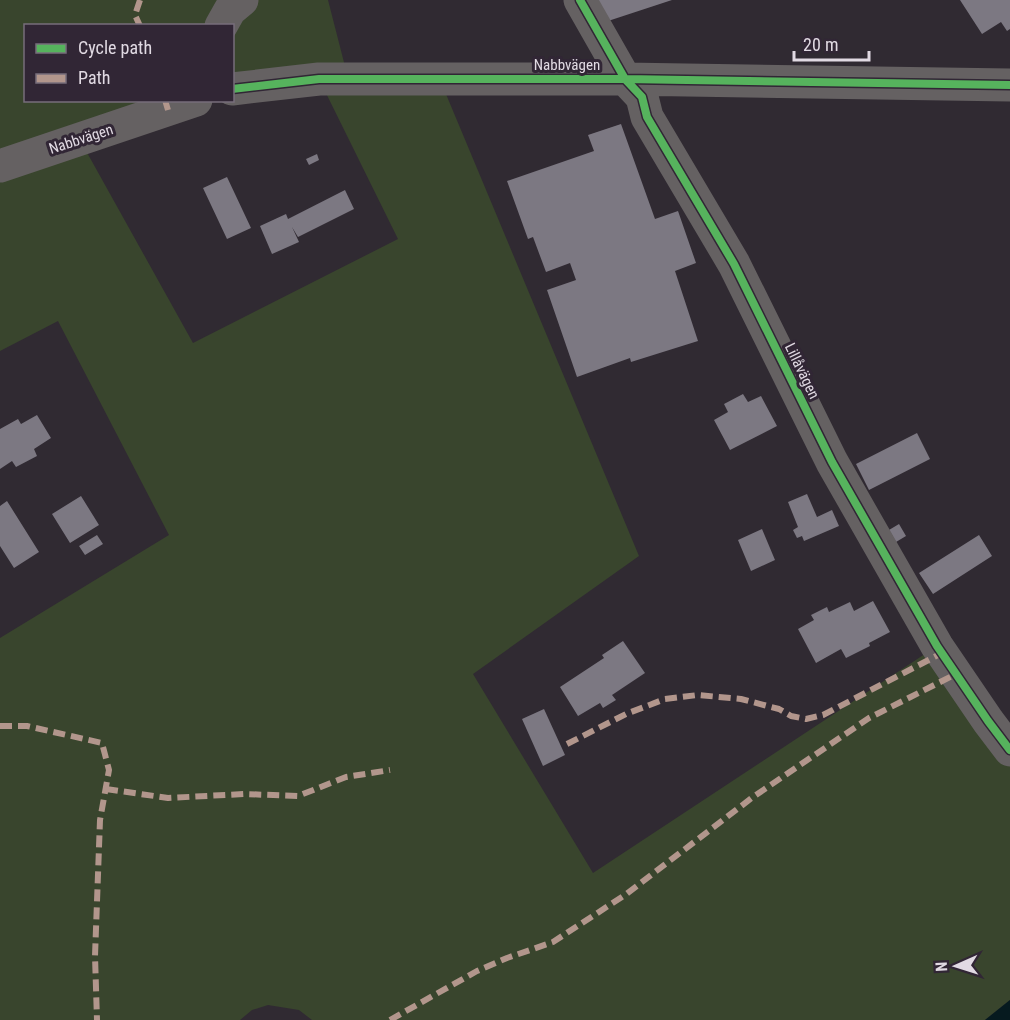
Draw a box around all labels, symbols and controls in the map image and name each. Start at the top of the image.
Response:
legend [24,24,234,102]
scale bar [794,24,869,62]
text: 20 m [803,34,838,55]
text: Cycle path [78,37,152,58]
street label: Nabbvägen [534,56,600,74]
text: Path [78,67,111,88]
street label: Nabbvägen [47,120,115,158]
street label: Lillåvägen [781,340,823,402]
north arrow [926,936,986,996]
text: N [932,961,951,972]

